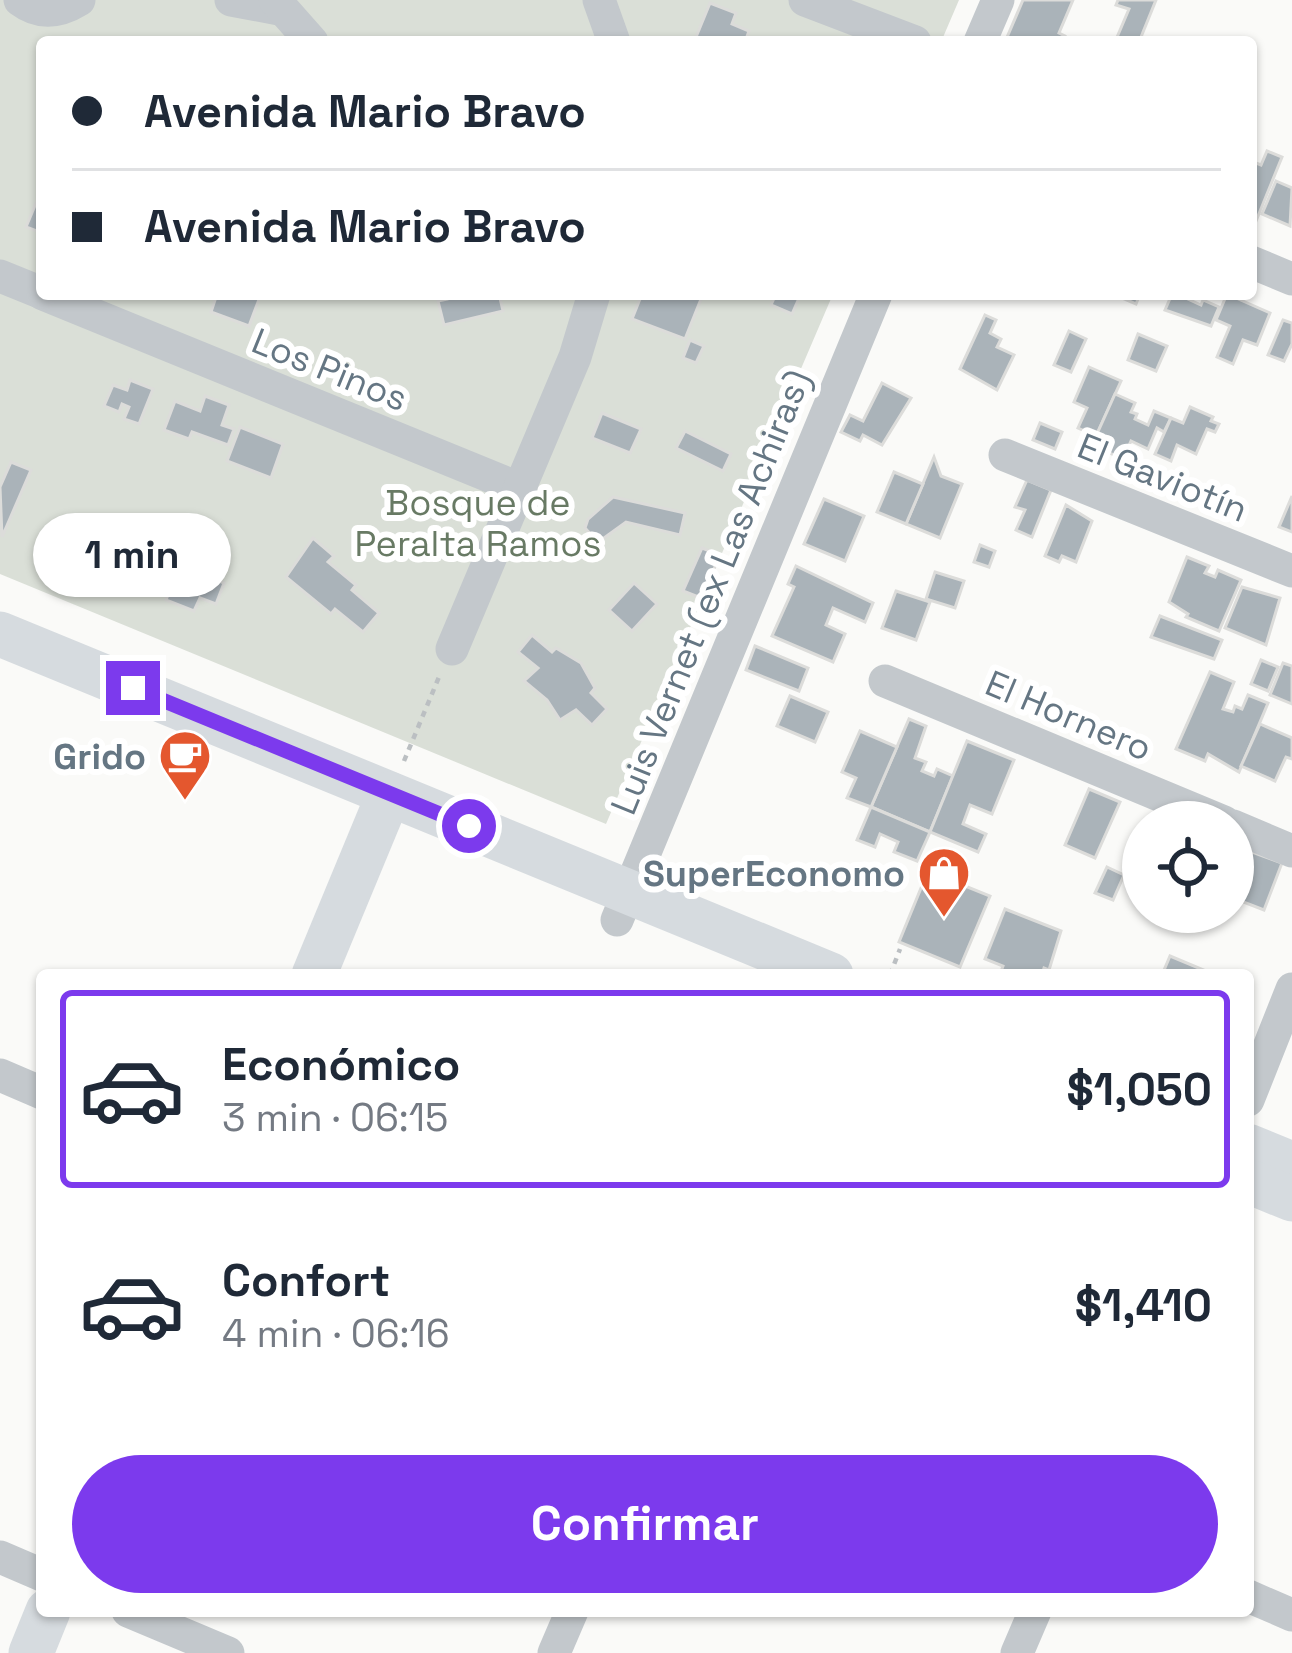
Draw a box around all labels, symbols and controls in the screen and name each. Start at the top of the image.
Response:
text: Avenida Mario Bravo [144,83,586,140]
text: Avenida Mario Bravo [144,198,586,255]
street label: Los Pinos [245,318,414,422]
street label: Luis Vernet (ex Las Achiras) [601,363,821,821]
street label: El Gaviotín [1071,423,1254,533]
park label: Bosque de Peralta Ramos [355,480,601,567]
callout: 1 min [34,514,232,598]
text: 1 min [84,530,180,579]
street label: El Hornero [978,660,1159,772]
route end [106,661,160,715]
cafe icon: Grido [157,728,213,802]
place label: Grido [53,734,146,780]
route start [442,799,496,853]
map controls [1122,801,1254,933]
button: locate [1122,801,1254,933]
shop icon: SuperEconomo [916,845,972,919]
place label: SuperEconomo [643,851,905,897]
icon: car [78,1035,186,1143]
text: Económico [222,1036,460,1093]
text: $1,050 [1066,1061,1212,1118]
text: 3 min · 06:15 [222,1093,448,1142]
icon: car [78,1251,186,1359]
text: Confort [222,1252,390,1309]
text: $1,410 [1075,1277,1212,1334]
text: 4 min · 06:16 [222,1309,450,1358]
button: Confirmar [72,1455,1218,1593]

